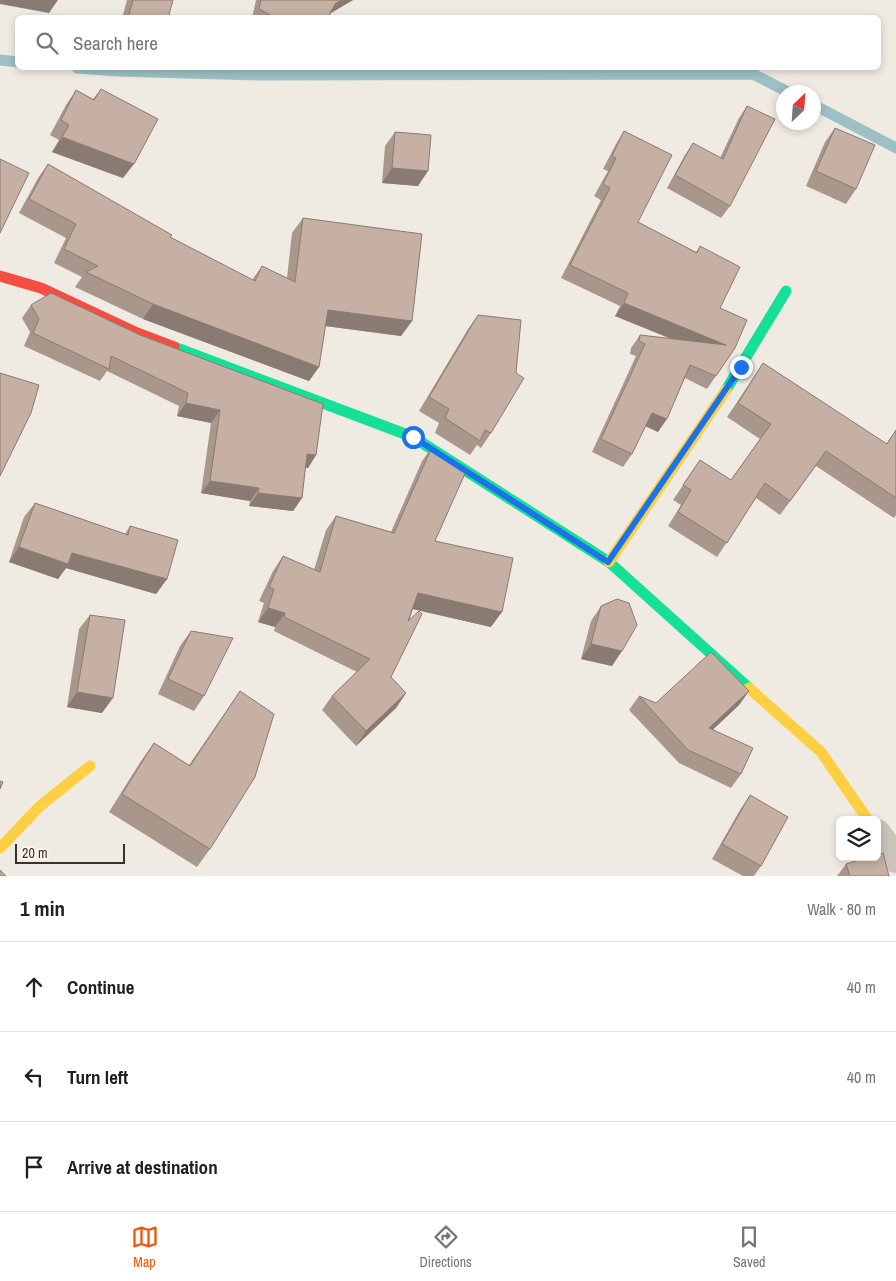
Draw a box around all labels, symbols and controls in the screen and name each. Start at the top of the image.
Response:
search box [15,15,881,70]
icon: search [33,29,61,57]
text: Search here [73,30,158,56]
north arrow [776,85,821,130]
route end [730,356,753,379]
route start [402,426,425,449]
map controls [836,816,881,861]
button: layers [836,816,881,861]
scale bar [15,841,125,864]
text: 20 m [22,844,48,862]
text: 1 min [20,894,65,923]
text: Walk · 80 m [807,898,876,920]
icon: ahead [20,973,48,1001]
text: Continue [67,974,135,1000]
text: 40 m [847,976,876,998]
icon: left [20,1063,48,1091]
text: Turn left [67,1064,128,1090]
text: 40 m [847,1066,876,1088]
icon: arrive [20,1153,48,1181]
text: Arrive at destination [67,1154,218,1180]
tab: Map [131,1223,159,1271]
tab: Directions [420,1223,472,1271]
tab: Saved [733,1223,765,1271]

